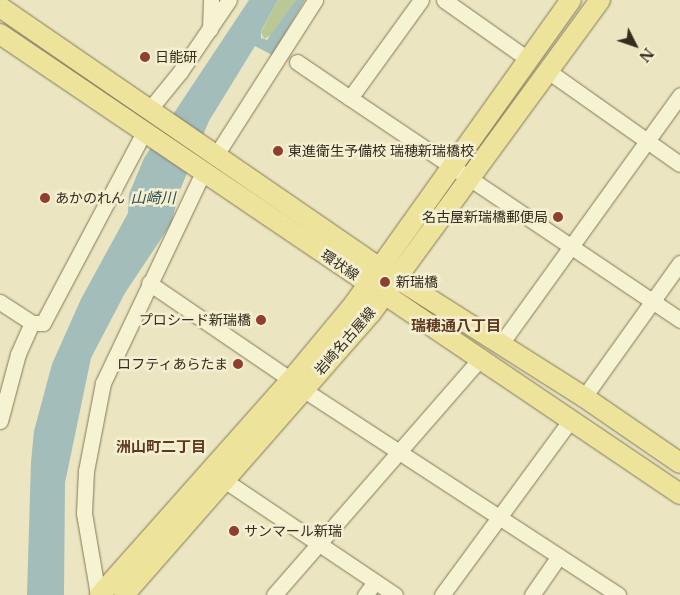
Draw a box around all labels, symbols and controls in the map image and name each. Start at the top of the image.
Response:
north arrow [610,20,660,70]
text: N [635,44,657,66]
place label: 日能研 [155,49,197,65]
marker: 日能研 [139,51,151,63]
place label: 東進衛生予備校 瑞穂新瑞橋校 [288,143,474,159]
marker: 東進衛生予備校 瑞穂新瑞橋校 [272,145,284,157]
water label: 山崎川 [131,189,175,207]
place label: あかのれん [55,190,125,206]
marker: あかのれん [39,192,51,204]
place label: 名古屋新瑞橋郵便局 [422,209,548,225]
marker: 名古屋新瑞橋郵便局 [552,211,564,223]
street label: 環状線 [318,246,362,284]
place label: 新瑞橋 [396,274,438,290]
marker: 新瑞橋 [378,275,392,289]
street label: 岩崎名古屋線 [311,304,379,378]
place label: プロシード新瑞橋 [139,312,251,328]
marker: プロシード新瑞橋 [255,314,267,326]
district label: 瑞穂通八丁目 [411,317,501,335]
place label: ロフティあらたま [116,356,228,372]
marker: ロフティあらたま [232,358,244,370]
district label: 洲山町二丁目 [116,438,206,456]
place label: サンマール新瑞 [244,523,342,539]
marker: サンマール新瑞 [228,525,240,537]

